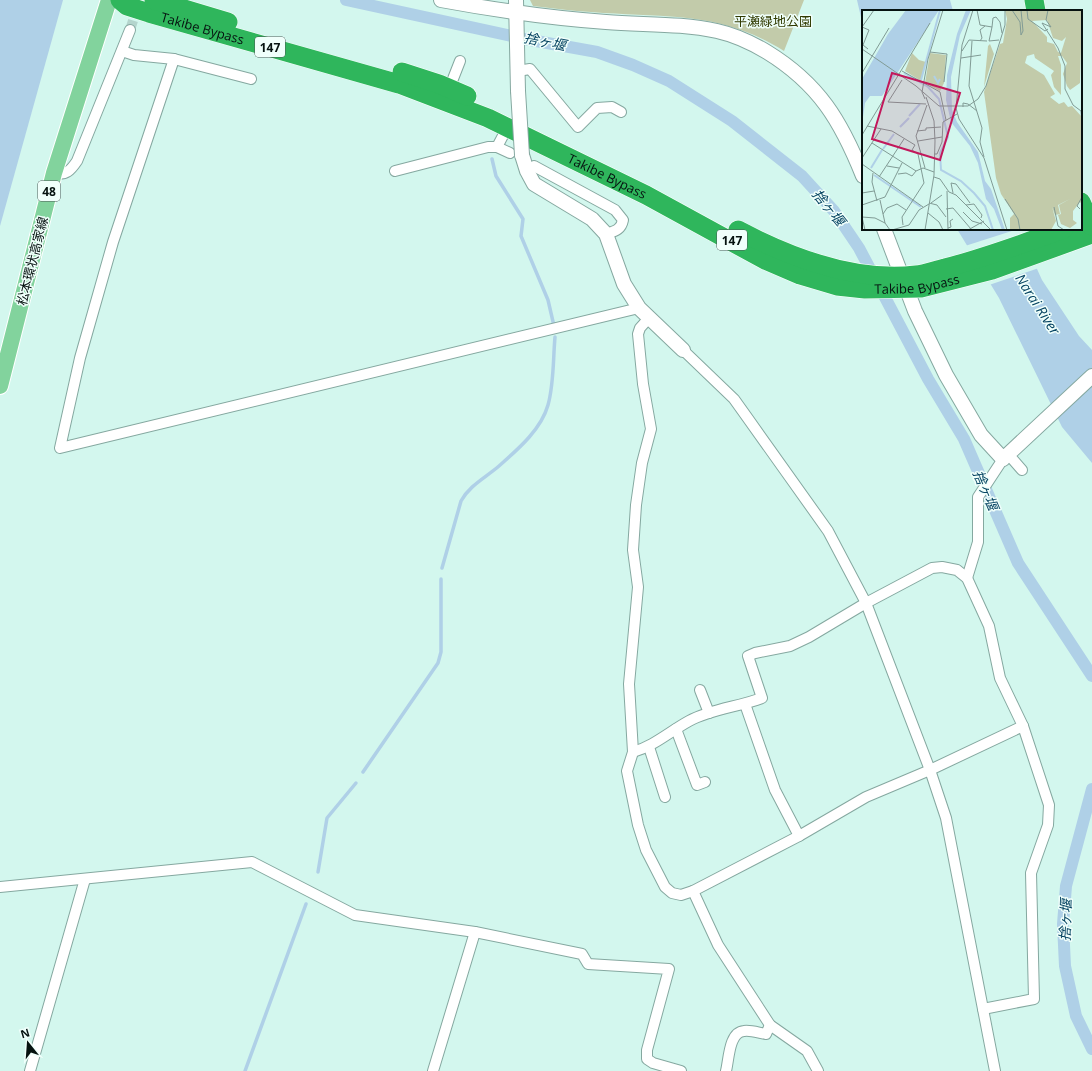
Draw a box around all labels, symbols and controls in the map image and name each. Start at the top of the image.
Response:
street label: Takibe Bypass [159,8,246,49]
inset map [862,10,1082,230]
park label: 平瀬緑地公園 [734,12,812,30]
water label: 捨ヶ堰 [522,27,570,55]
road number: 147 [255,37,285,57]
street label: Takibe Bypass [565,149,650,203]
road number: 48 [38,181,60,201]
water label: 捨ヶ堰 [808,185,851,232]
street label: 松本環状高家線 [12,215,52,307]
road number: 147 [717,230,747,250]
street label: Takibe Bypass [874,270,961,298]
water label: Narai River [1011,270,1065,338]
water label: 捨ヶ堰 [969,467,1004,516]
water label: 捨ヶ堰 [1055,896,1075,941]
north arrow [8,1023,48,1063]
text: N [18,1024,31,1041]

